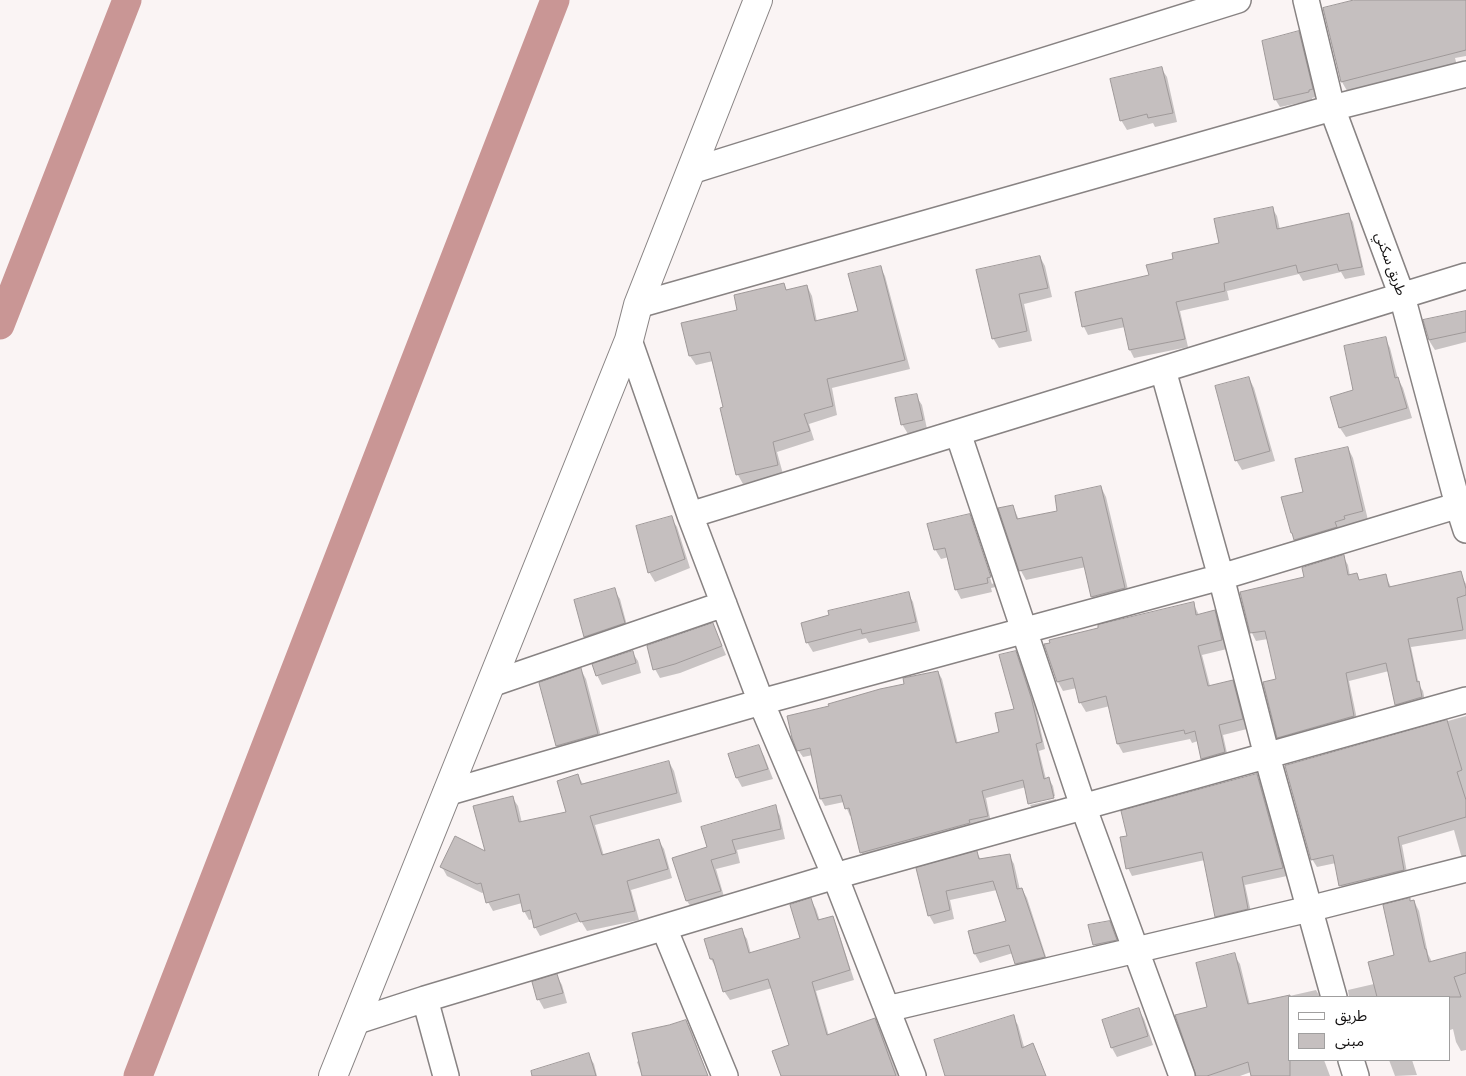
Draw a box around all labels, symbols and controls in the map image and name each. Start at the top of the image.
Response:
street label: طريق سكني [1371,230,1409,298]
legend [1288,996,1451,1061]
text: طريق [1335,1005,1367,1026]
text: مبنى [1335,1030,1364,1051]

